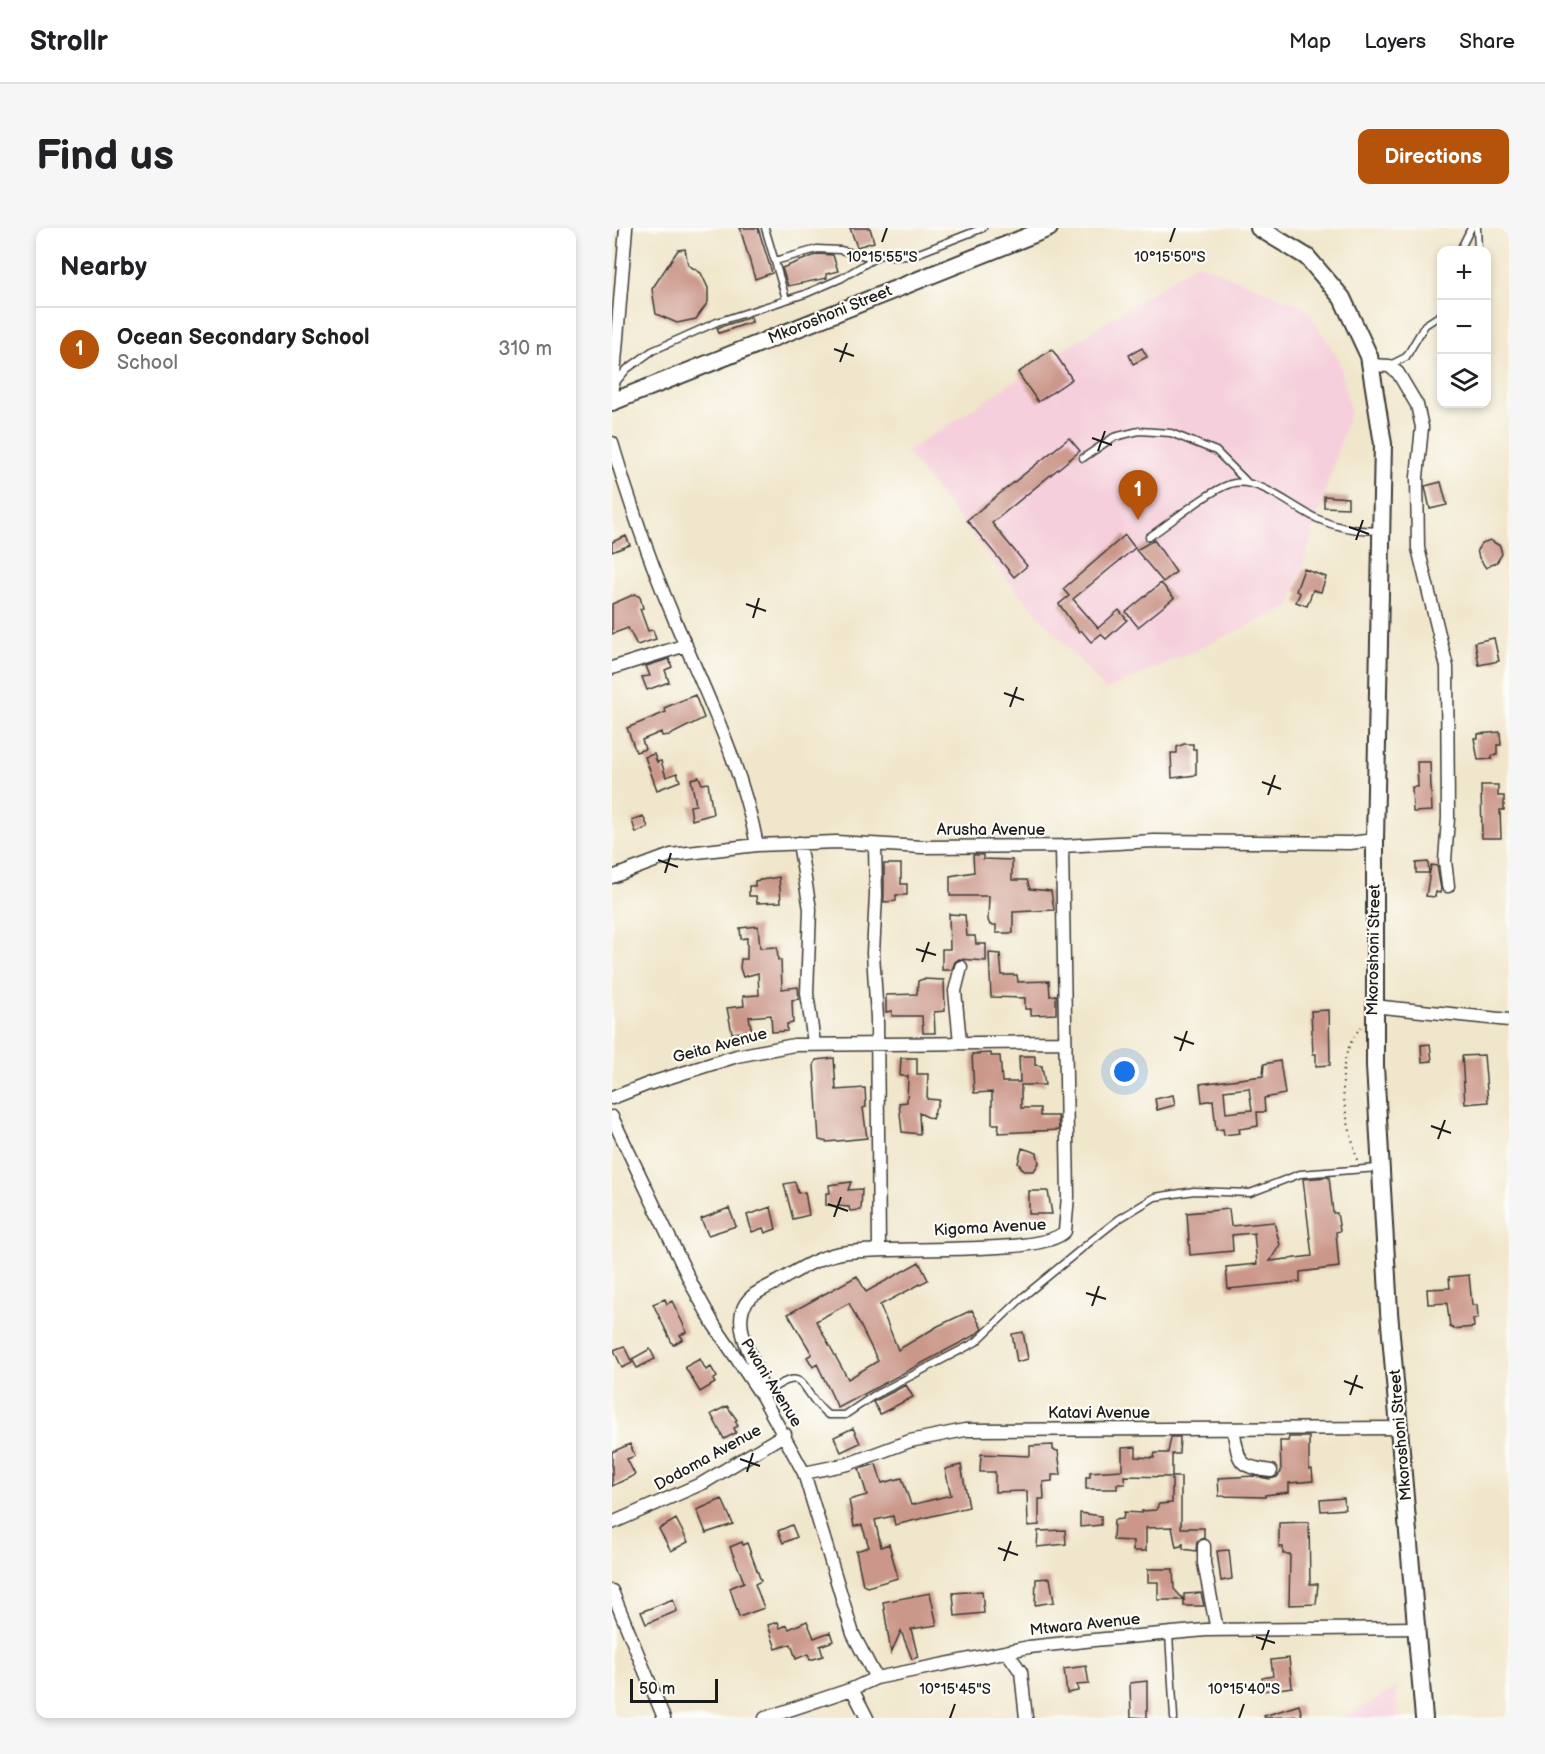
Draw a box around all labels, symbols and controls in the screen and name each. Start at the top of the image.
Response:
text: Strollr [30,25,108,58]
text: Map [1289,29,1331,54]
text: Layers [1364,29,1426,54]
text: Share [1459,29,1515,54]
button: Directions [1358,129,1509,184]
text: Find us [36,131,174,182]
map controls [1437,246,1491,408]
button: + [1437,246,1491,300]
text: 10°15'55"S [846,248,918,267]
text: 10°15'50"S [1134,248,1206,267]
text: Nearby [60,252,147,283]
street label: Mkoroshoni Street [765,282,895,348]
button: − [1437,300,1491,354]
text: Ocean Secondary School [117,324,370,351]
text: 1 [75,337,84,361]
text: 310 m [498,337,552,361]
text: School [117,351,178,375]
button: layers [1437,354,1491,408]
pin: 1 [1118,470,1158,520]
street label: Arusha Avenue [937,821,1046,840]
street label: Mkoroshoni Street [1363,884,1385,1016]
street label: Geita Avenue [671,1024,770,1068]
your location [1110,1057,1139,1086]
street label: Kigoma Avenue [933,1216,1047,1240]
street label: Pwani Avenue [736,1335,806,1431]
street label: Mkoroshoni Street [1386,1369,1416,1501]
street label: Katavi Avenue [1048,1404,1151,1423]
street label: Dodoma Avenue [651,1421,765,1495]
street label: Mtwara Avenue [1029,1610,1142,1640]
scale bar [630,1676,718,1704]
text: 50 m [639,1680,675,1699]
text: 10°15'45"S [919,1680,991,1699]
text: 10°15'40"S [1208,1680,1280,1699]

